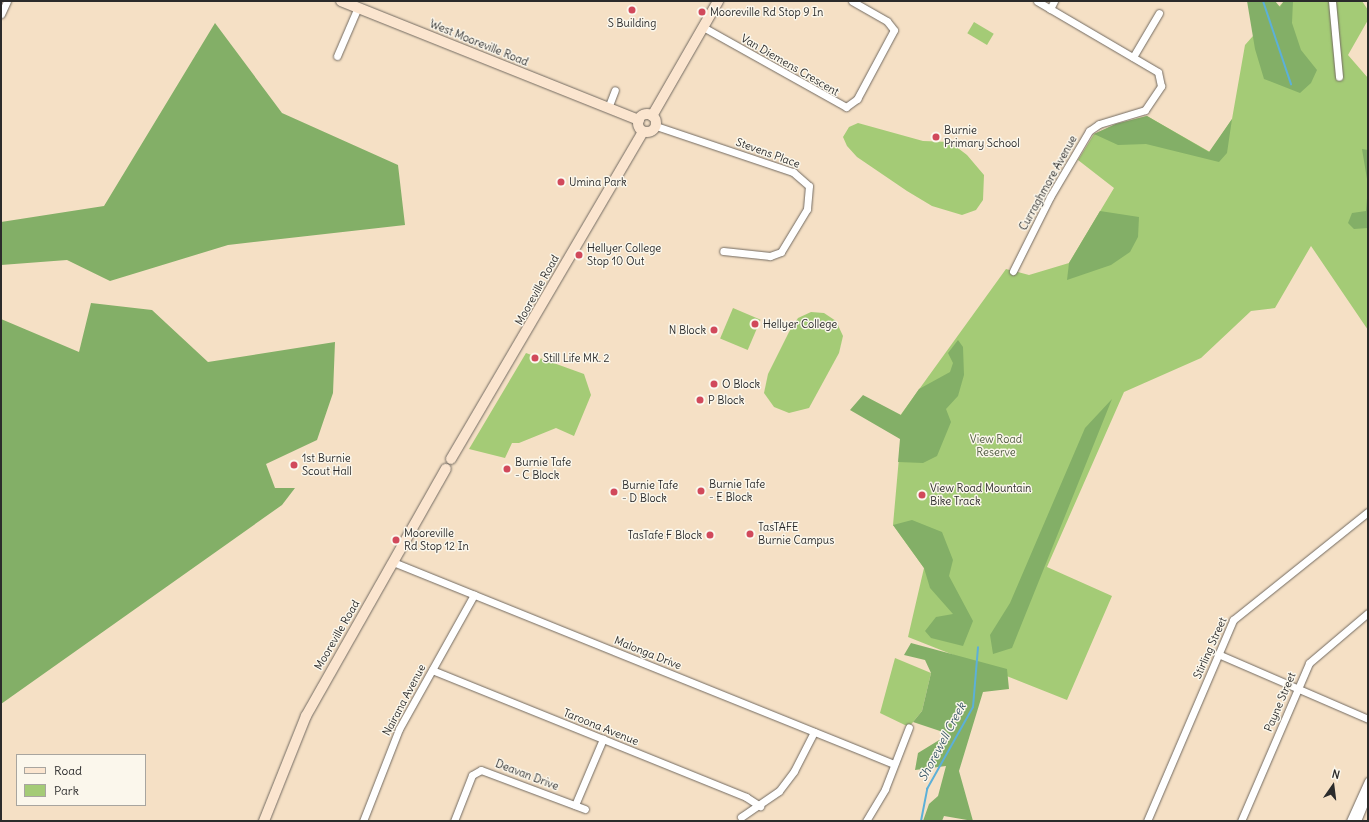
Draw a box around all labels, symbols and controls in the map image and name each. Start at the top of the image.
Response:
marker: S Building [627,5,637,15]
place label: Mooreville Rd Stop 9 In [710,5,823,19]
marker: Mooreville Rd Stop 9 In [697,7,707,17]
place label: S Building [608,16,656,30]
street label: West Mooreville Road [428,17,530,69]
street label: Van Diemens Crescent [739,32,841,98]
place label: Burnie Primary School [944,124,1020,150]
marker: Burnie Primary School [931,132,941,142]
street label: Curraghmore Avenue [1016,133,1080,233]
street label: Stevens Place [734,135,802,171]
place label: Umina Park [569,175,627,189]
marker: Umina Park [556,177,566,187]
place label: Hellyer College Stop 10 Out [587,242,661,268]
marker: Hellyer College Stop 10 Out [574,250,584,260]
street label: Mooreville Road [512,253,562,327]
place label: Hellyer College [763,317,837,331]
marker: Hellyer College [750,319,760,329]
place label: N Block [669,323,706,337]
marker: N Block [709,325,719,335]
place label: Still Life MK. 2 [543,351,610,365]
marker: Still Life MK. 2 [530,353,540,363]
place label: O Block [722,377,760,391]
marker: O Block [709,379,719,389]
place label: P Block [708,393,744,407]
marker: P Block [695,395,705,405]
park label: View Road Reserve [970,433,1022,459]
place label: 1st Burnie Scout Hall [302,452,352,478]
place label: Burnie Tafe - C Block [515,456,571,482]
marker: 1st Burnie Scout Hall [289,460,299,470]
marker: Burnie Tafe - C Block [502,464,512,474]
place label: Burnie Tafe - E Block [709,478,765,504]
place label: Burnie Tafe - D Block [622,479,678,505]
place label: View Road Mountain Bike Track [930,482,1031,508]
marker: Burnie Tafe - E Block [696,486,706,496]
marker: Burnie Tafe - D Block [609,487,619,497]
marker: View Road Mountain Bike Track [917,490,927,500]
place label: TasTAFE Burnie Campus [758,521,834,547]
place label: Mooreville Rd Stop 12 In [404,527,469,553]
place label: TasTafe F Block [627,528,702,542]
marker: TasTAFE Burnie Campus [745,529,755,539]
marker: TasTafe F Block [705,530,715,540]
marker: Mooreville Rd Stop 12 In [391,535,401,545]
street label: Mooreville Road [312,598,362,672]
street label: Stirling Street [1191,615,1229,681]
street label: Malonga Drive [613,634,683,672]
street label: Nairana Avenue [380,662,428,738]
street label: Payne Street [1262,670,1298,734]
water label: Shorewell Creek [915,700,969,784]
street label: Taroona Avenue [561,706,641,748]
legend [16,754,146,806]
street label: Deavan Drive [494,757,560,793]
text: Road [54,763,82,778]
north arrow [1313,766,1353,806]
text: N [1331,767,1341,782]
text: Park [54,783,79,798]

